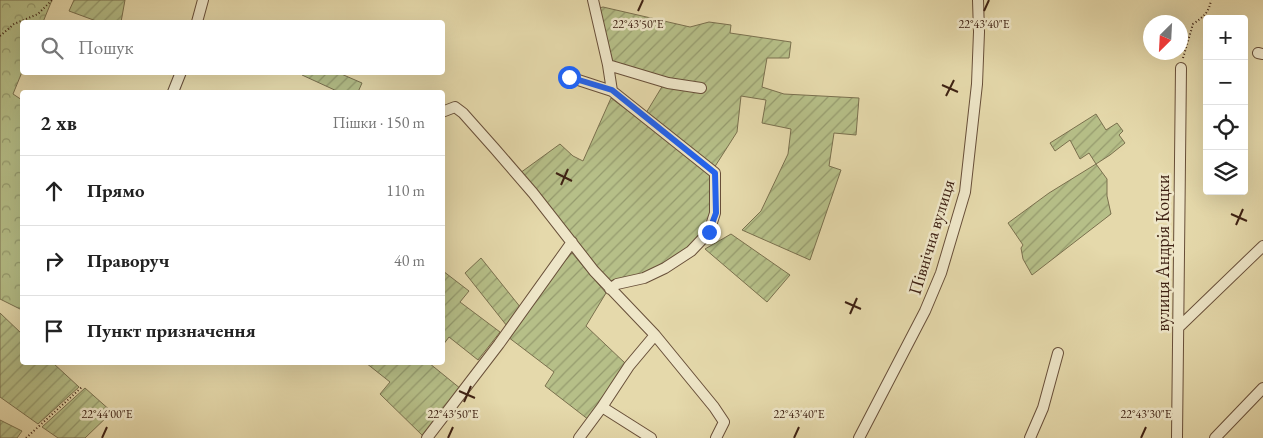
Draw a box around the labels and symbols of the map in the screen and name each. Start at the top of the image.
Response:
north arrow [1143,15,1188,60]
text: 22°43'50"E [612,16,664,32]
text: 22°43'40"E [958,16,1010,32]
route start [558,66,581,89]
street label: вулиця Андрія Коцки [1151,174,1174,332]
street label: Північна вулиця [903,177,959,297]
route end [698,221,721,244]
text: 22°44'00"E [81,406,133,422]
text: 22°43'50"E [427,406,479,422]
text: 22°43'40"E [773,406,825,422]
text: 22°43'30"E [1120,406,1172,422]

